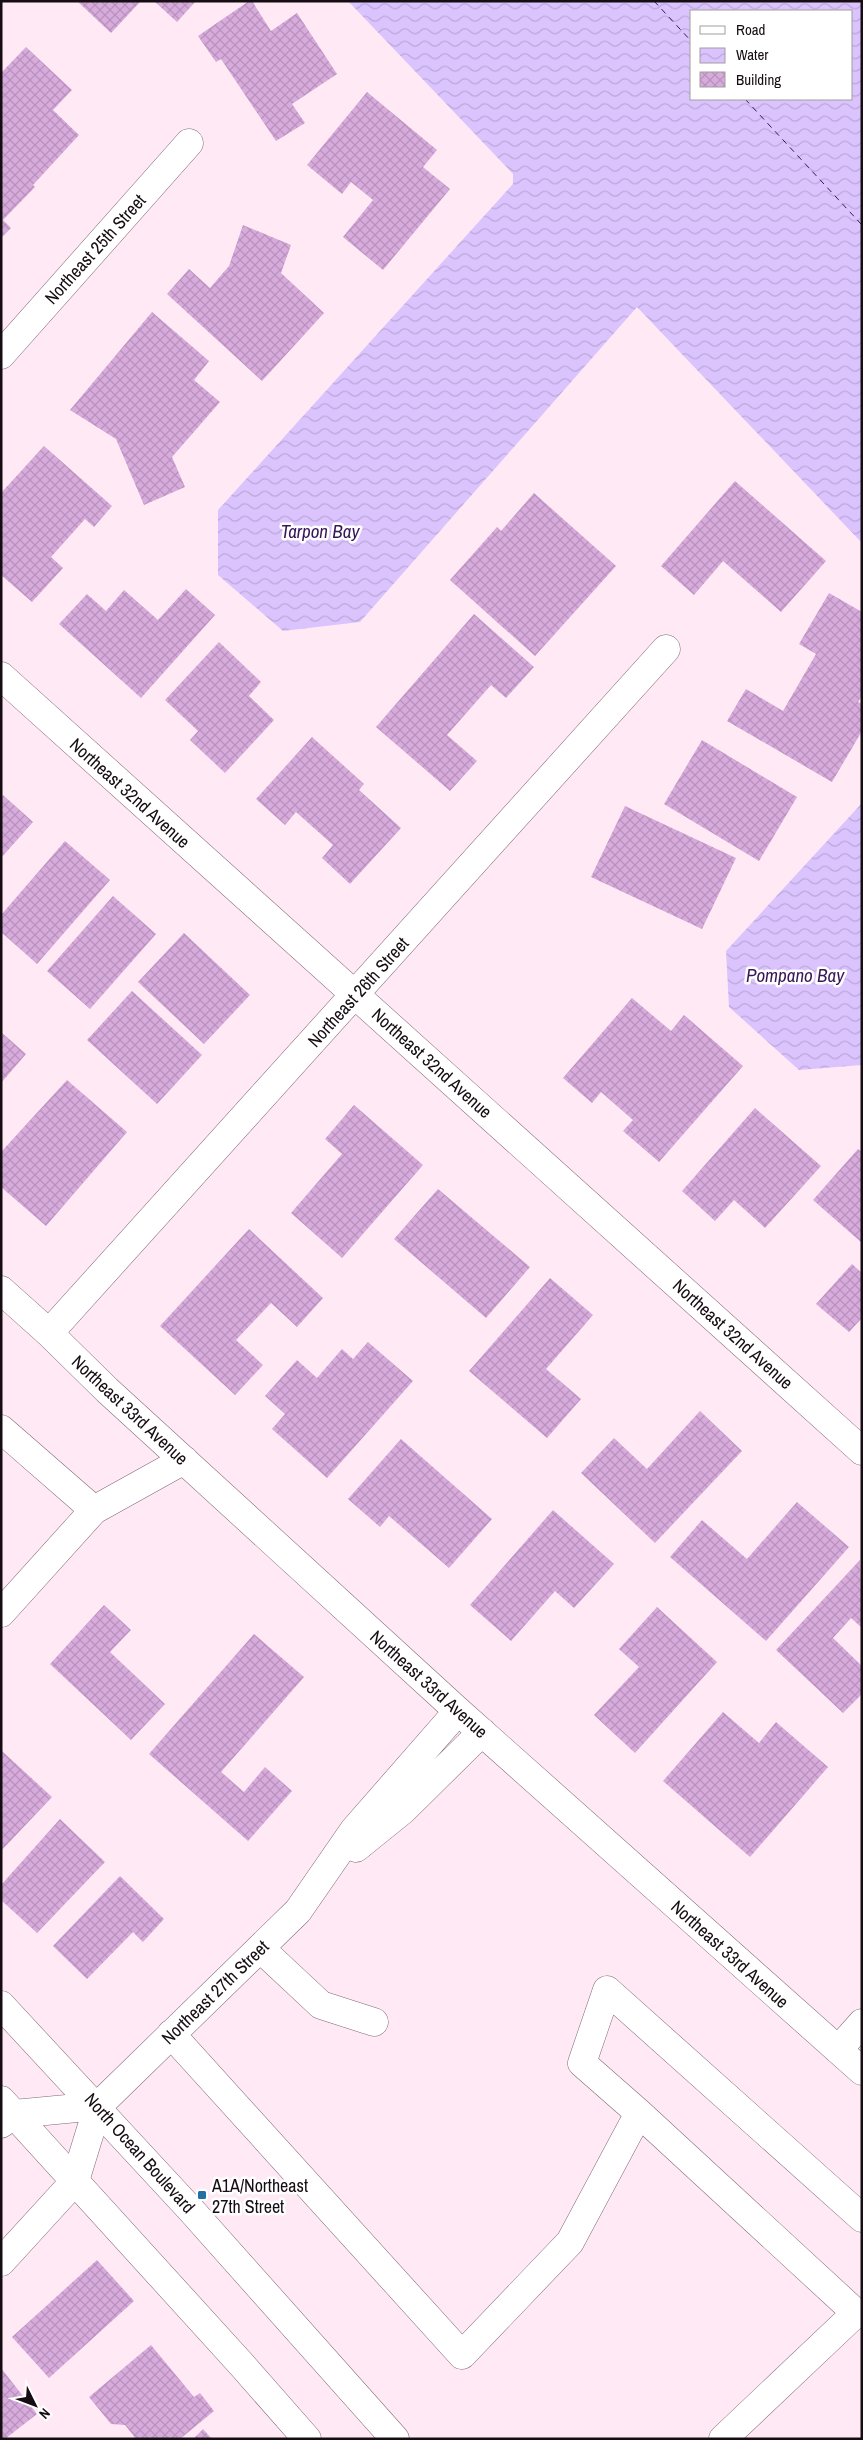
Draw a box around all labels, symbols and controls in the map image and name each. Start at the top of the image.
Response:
legend [690,10,853,100]
text: Road [736,19,765,40]
text: Water [736,44,768,65]
text: Building [736,69,781,90]
street label: Northeast 25th Street [39,188,151,310]
water label: Tarpon Bay [281,518,360,544]
street label: Northeast 32nd Avenue [64,732,196,854]
street label: Northeast 26th Street [302,931,414,1053]
water label: Pompano Bay [746,962,845,988]
street label: Northeast 32nd Avenue [366,1002,498,1124]
street label: Northeast 32nd Avenue [667,1273,799,1395]
street label: Northeast 33rd Avenue [66,1349,194,1471]
street label: Northeast 33rd Avenue [365,1624,493,1744]
street label: Northeast 33rd Avenue [666,1894,794,2014]
street label: Northeast 27th Street [156,1934,274,2050]
street label: North Ocean Boulevard [79,2087,201,2219]
place label: A1A/Northeast 27th Street [211,2173,308,2219]
marker: A1A/Northeast 27th Street [196,2189,208,2201]
north arrow [10,2380,60,2430]
text: N [35,2405,54,2423]

